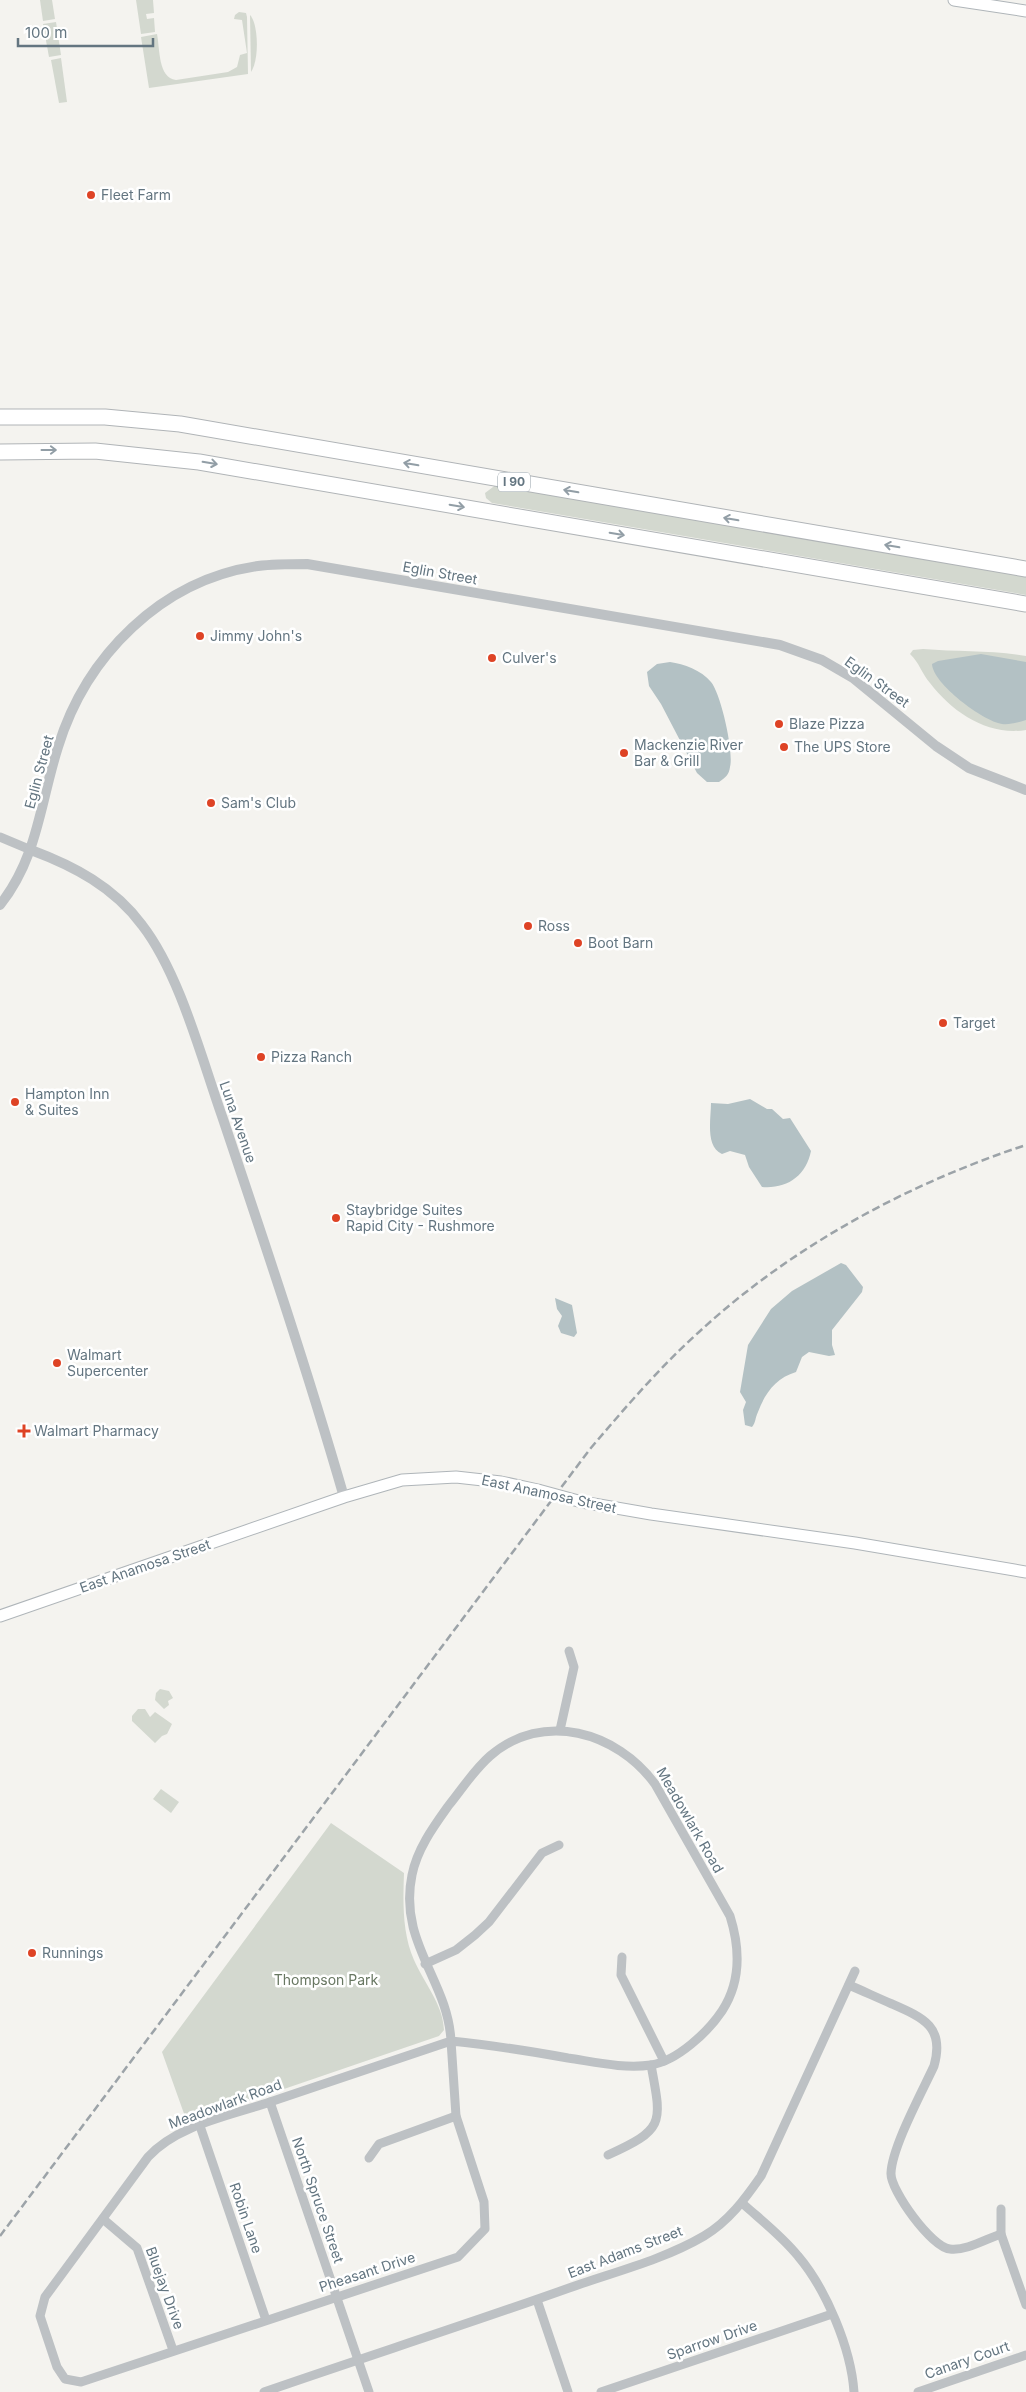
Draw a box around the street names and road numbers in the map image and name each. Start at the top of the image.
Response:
road number: I 90 [498,472,530,492]
street label: Eglin Street [401,558,479,588]
street label: Eglin Street [842,653,913,711]
street label: Eglin Street [21,733,57,811]
street label: Luna Avenue [217,1079,260,1165]
street label: East Anamosa Street [480,1471,618,1516]
street label: East Anamosa Street [77,1535,213,1596]
street label: Meadowlark Road [653,1764,728,1876]
street label: Meadowlark Road [166,2075,284,2132]
street label: North Spruce Street [289,2135,348,2265]
street label: Robin Lane [226,2180,266,2255]
street label: East Adams Street [565,2222,685,2281]
street label: Bluejay Drive [143,2244,188,2331]
street label: Pheasant Drive [317,2248,417,2295]
street label: Sparrow Drive [664,2316,759,2363]
street label: Canary Court [922,2337,1012,2382]

